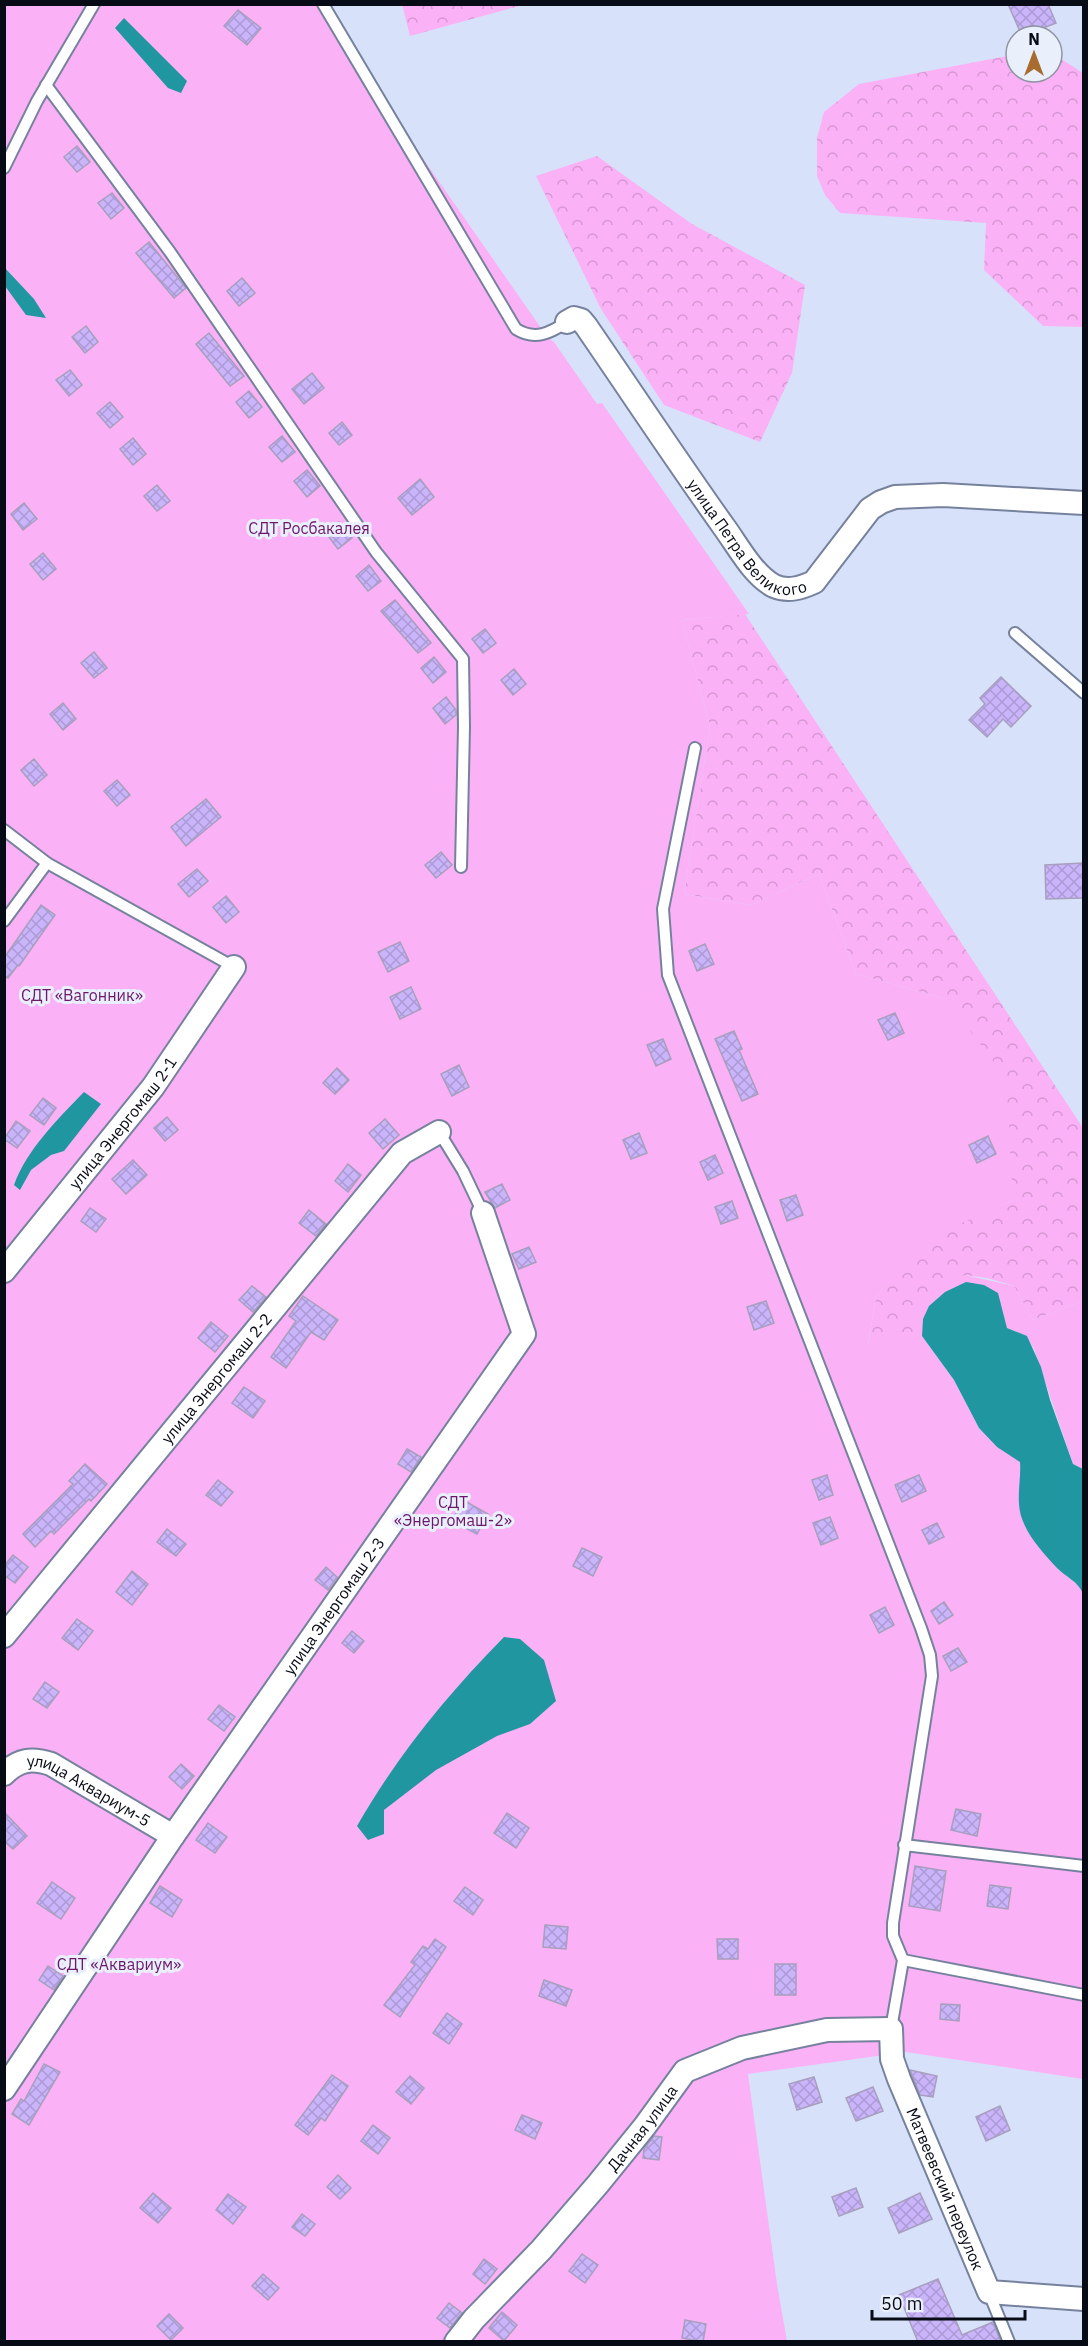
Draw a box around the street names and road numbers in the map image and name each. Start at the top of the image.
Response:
street label: улица Петра Великого [683,475,809,599]
street label: улица Энергомаш 2-1 [64,1053,181,1193]
street label: улица Энергомаш 2-2 [157,1309,276,1448]
street label: улица Энергомаш 2-3 [279,1533,389,1679]
street label: улица Аквариум-5 [26,1750,154,1831]
street label: Дачная улица [603,2081,682,2175]
street label: Матвеевский переулок [902,2105,989,2273]

